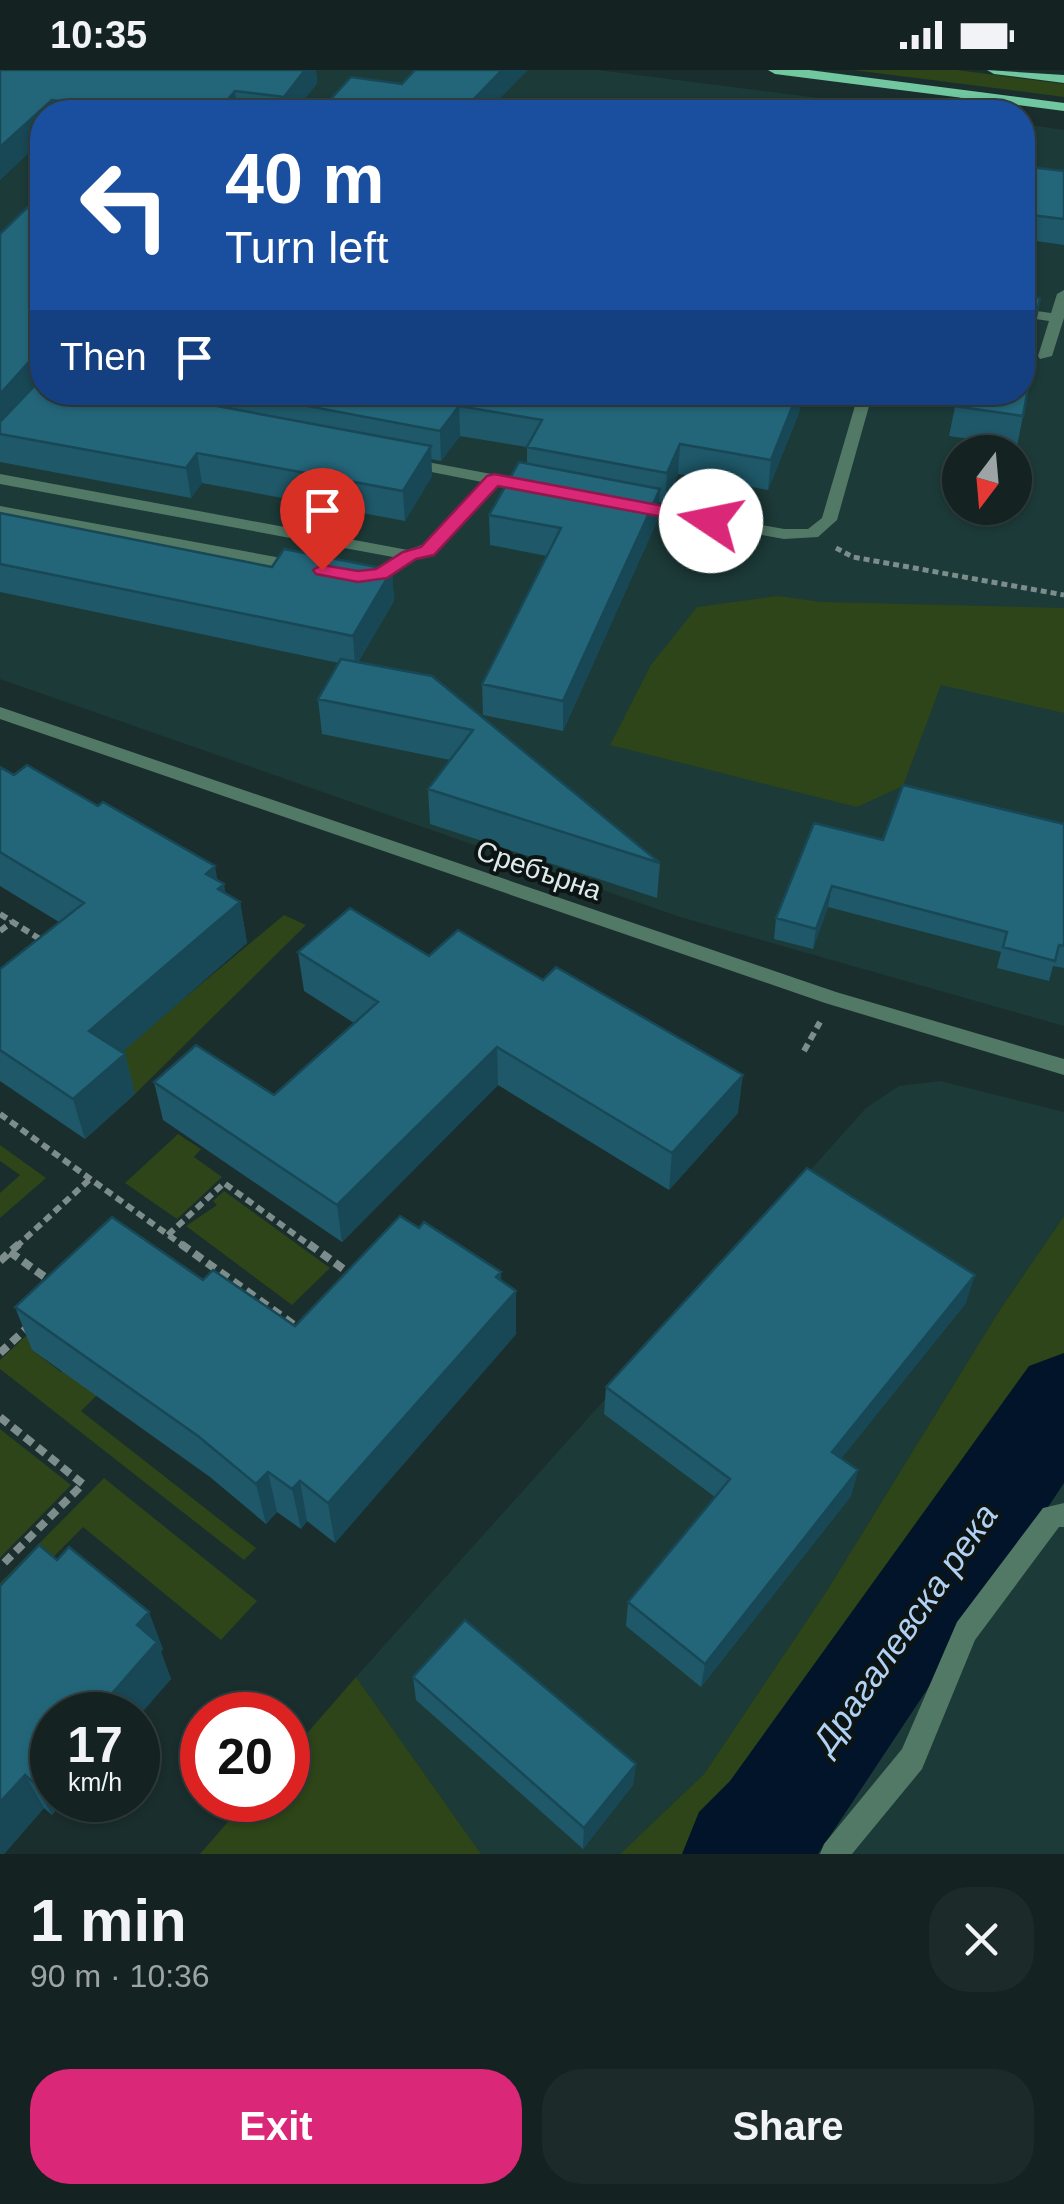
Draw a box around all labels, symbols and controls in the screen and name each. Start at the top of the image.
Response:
text: 10:35 [50,14,147,56]
icon: left [60,140,190,270]
text: 40 m [225,140,385,218]
text: Turn left [225,222,388,273]
icon: arrive [167,330,222,385]
text: Then [60,336,147,378]
north arrow [942,435,1032,525]
map controls [942,435,1032,525]
pin [280,468,365,571]
position arrow [659,469,763,573]
icon: arrive [295,483,350,538]
street label: Сребърна [472,835,606,906]
water label: Драгалевска река [802,1496,1005,1763]
speed limit sign: 20 [180,1692,310,1822]
text: 17 [67,1717,123,1773]
text: km/h [68,1768,122,1796]
text: 1 min [30,1887,187,1954]
button: close [929,1887,1034,1992]
text: 90 m · 10:36 [30,1958,210,1994]
button: Exit [30,2069,522,2184]
button: Share [542,2069,1034,2184]

